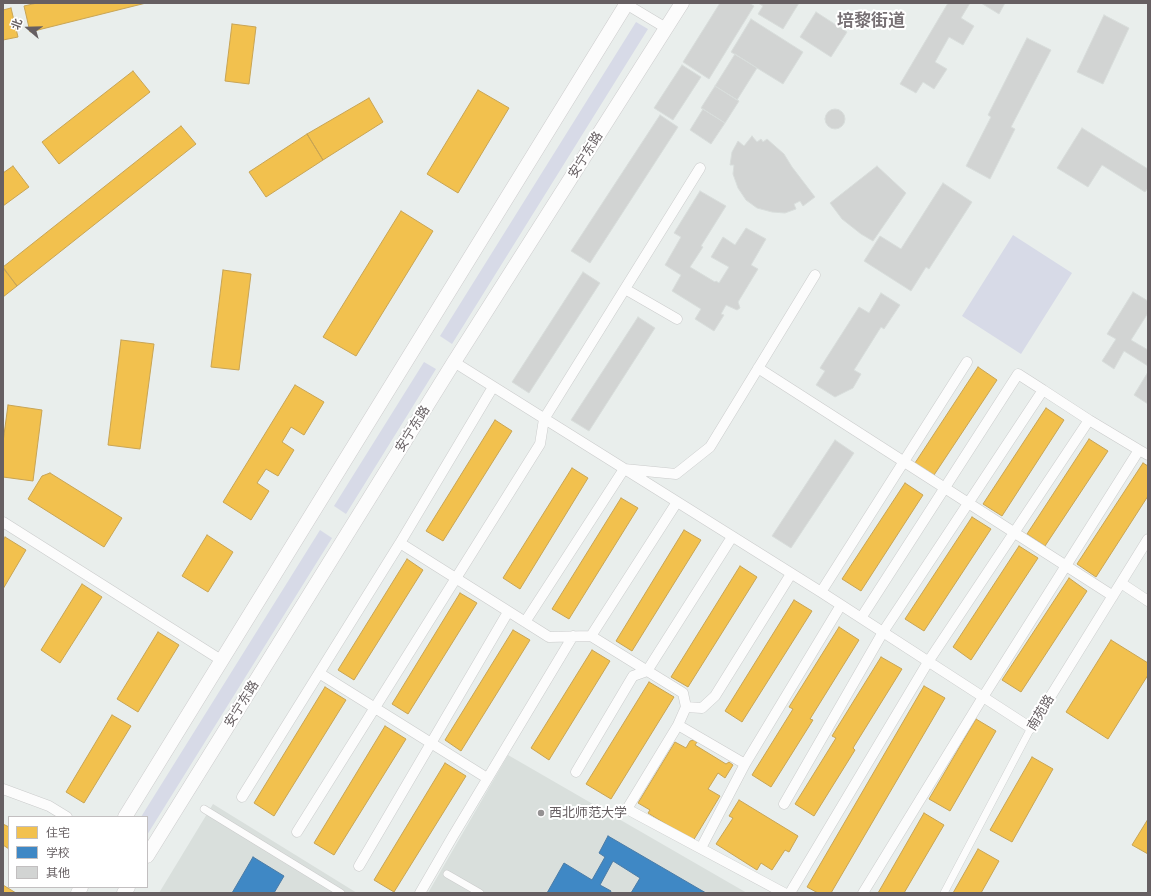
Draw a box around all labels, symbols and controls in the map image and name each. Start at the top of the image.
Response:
north arrow [8,8,48,48]
district label: 培黎街道 [837,11,905,31]
text: 北 [7,16,25,31]
street label: 安宁东路 [566,129,606,181]
street label: 安宁东路 [393,403,433,455]
street label: 安宁东路 [222,678,262,730]
street label: 南苑路 [1024,692,1058,734]
place label: 西北师范大学 [549,805,627,821]
marker: 西北师范大学 [536,808,546,818]
legend [8,816,148,888]
text: 住宅 [46,824,70,841]
text: 学校 [46,844,70,861]
text: 其他 [46,864,70,881]

